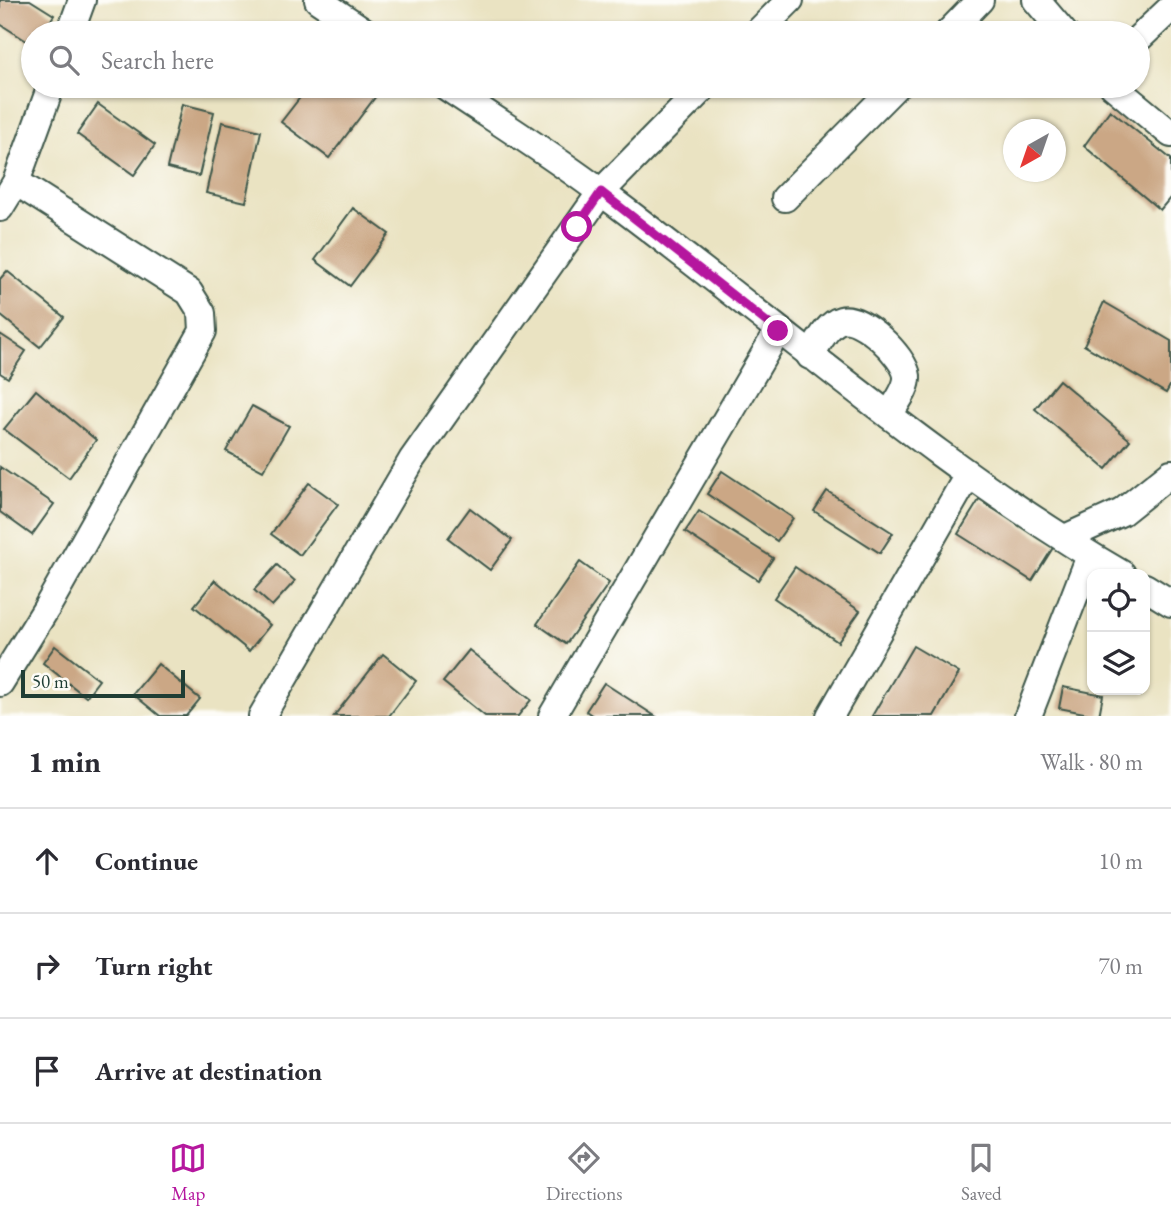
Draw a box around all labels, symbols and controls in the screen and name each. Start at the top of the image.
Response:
search box [21,21,1150,98]
icon: search [45,41,83,79]
text: Search here [101,43,214,77]
north arrow [1003,119,1066,182]
route start [561,211,592,242]
route end [762,315,793,346]
map controls [1087,569,1150,695]
button: locate [1087,569,1150,632]
button: layers [1087,632,1150,695]
scale bar [21,667,186,699]
text: 50 m [32,669,69,694]
text: 1 min [28,742,101,781]
text: Walk · 80 m [1040,747,1143,777]
icon: ahead [28,842,66,880]
text: Continue [95,844,198,878]
text: 10 m [1098,846,1143,876]
icon: right [28,947,66,985]
text: Turn right [95,949,213,983]
text: 70 m [1098,951,1143,981]
icon: arrive [28,1052,66,1090]
text: Arrive at destination [95,1054,322,1088]
tab: Map [169,1139,207,1206]
tab: Directions [546,1139,622,1206]
tab: Saved [961,1139,1002,1206]

